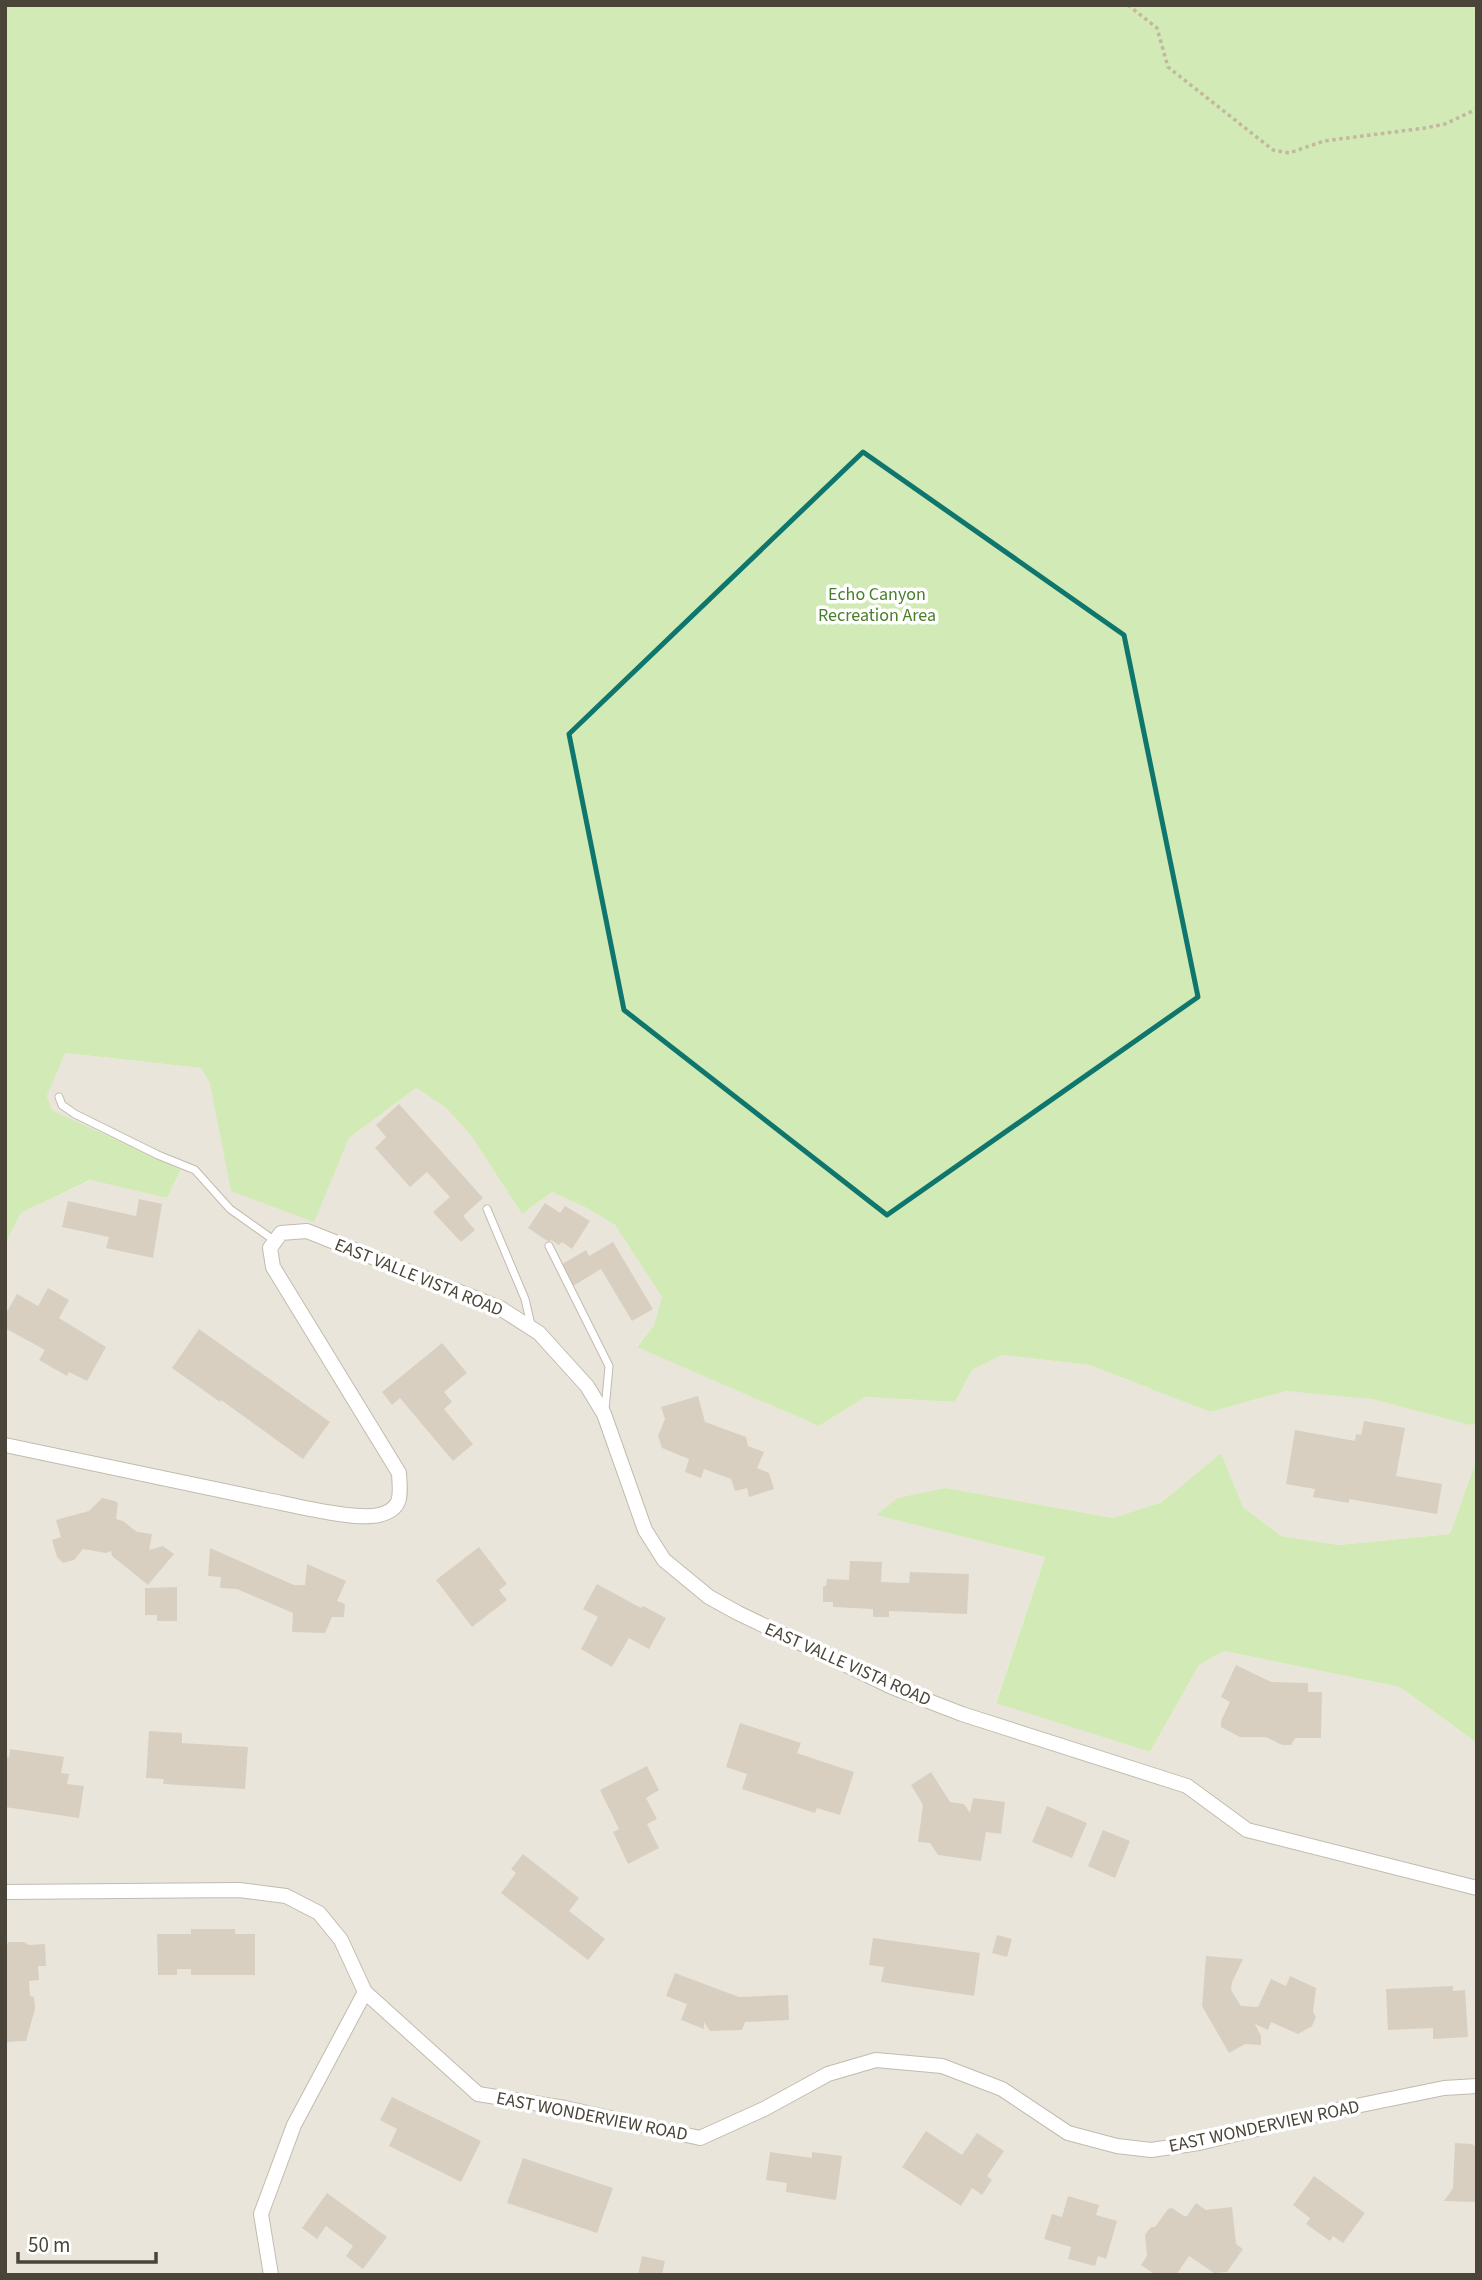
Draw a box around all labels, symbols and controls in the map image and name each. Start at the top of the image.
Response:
park label: Echo Canyon Recreation Area [818,582,936,628]
street label: EAST VALLE VISTA ROAD [331,1232,507,1323]
street label: EAST VALLE VISTA ROAD [761,1617,935,1712]
street label: EAST WONDERVIEW ROAD [494,2086,690,2147]
street label: EAST WONDERVIEW ROAD [1166,2094,1362,2159]
scale bar [18,2220,156,2264]
text: 50 m [28,2230,70,2260]

